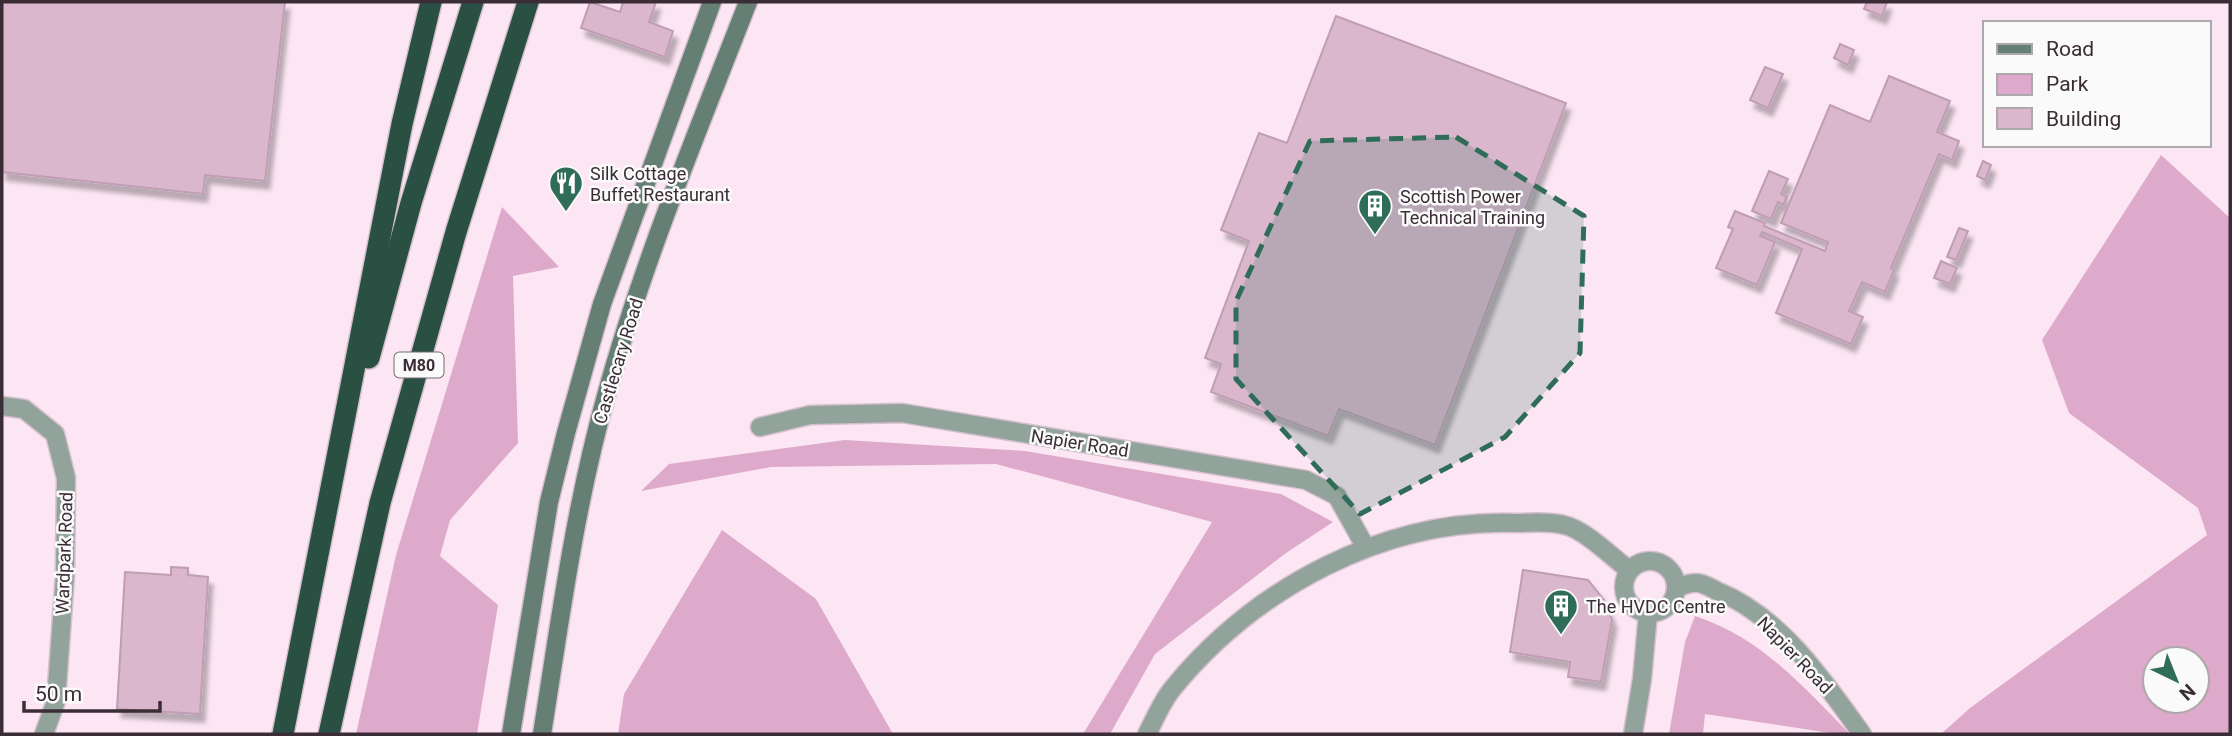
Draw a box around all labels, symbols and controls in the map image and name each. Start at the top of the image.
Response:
legend [1983,21,2211,147]
text: Road [2046,37,2094,61]
text: Park [2046,72,2089,96]
text: Building [2046,107,2121,131]
place label: Silk Cottage Buffet Restaurant [590,163,730,205]
restaurant icon: Silk Cottage Buffet Restaurant [547,164,585,213]
place label: Scottish Power Technical Training [1400,186,1545,228]
building icon: Scottish Power Technical Training [1356,187,1394,236]
street label: Castlecary Road [589,296,647,426]
road number: M80 [394,352,444,378]
street label: Napier Road [1030,425,1130,461]
street label: Wardpark Road [51,491,77,615]
building icon: The HVDC Centre [1542,587,1580,636]
place label: The HVDC Centre [1586,596,1726,617]
street label: Napier Road [1753,612,1837,698]
north arrow [2141,645,2211,715]
scale bar [24,670,161,714]
text: N [2175,679,2200,705]
text: 50 m [35,682,82,706]

